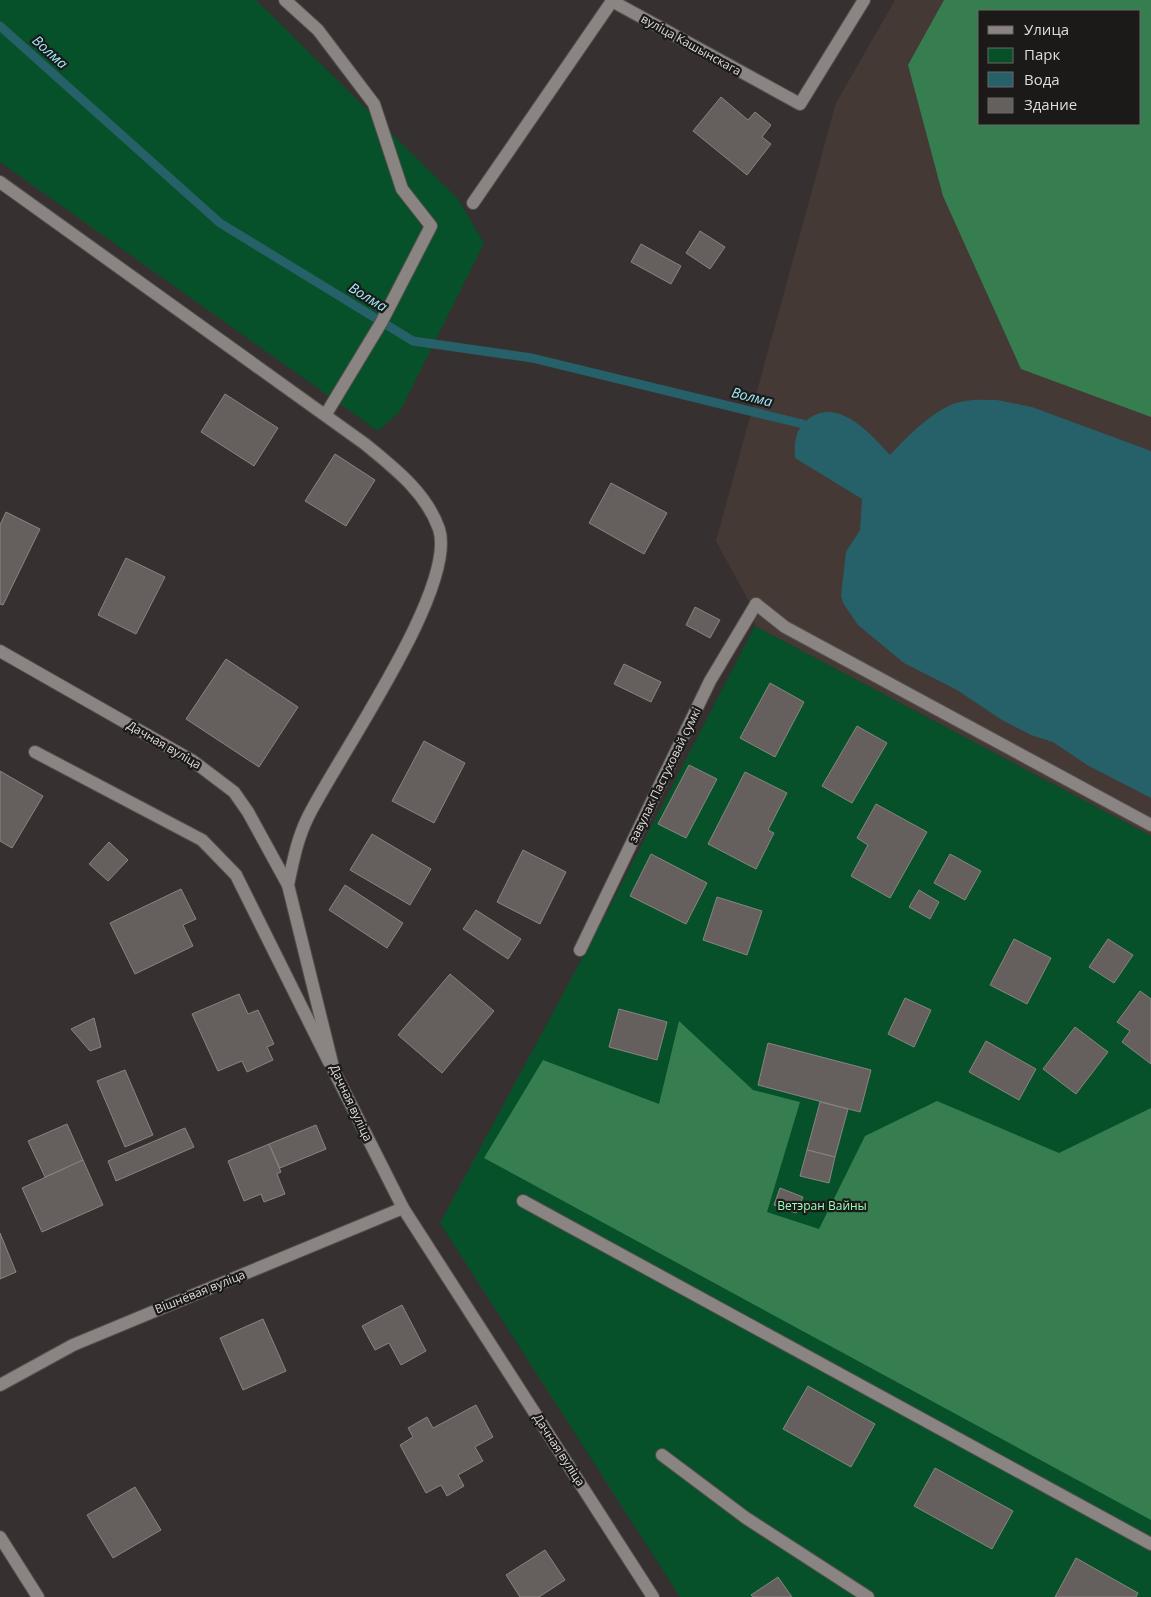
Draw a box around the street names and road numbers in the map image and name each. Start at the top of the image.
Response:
street label: вуліца Кашынскага [638,10,744,79]
street label: завулак Пастуховай сумкі [624,704,705,845]
street label: Дачная вуліца [124,716,205,773]
street label: Дачная вуліца [326,1062,377,1144]
street label: Вішнёвая вуліца [152,1266,248,1317]
street label: Дачная вуліца [530,1410,589,1489]

